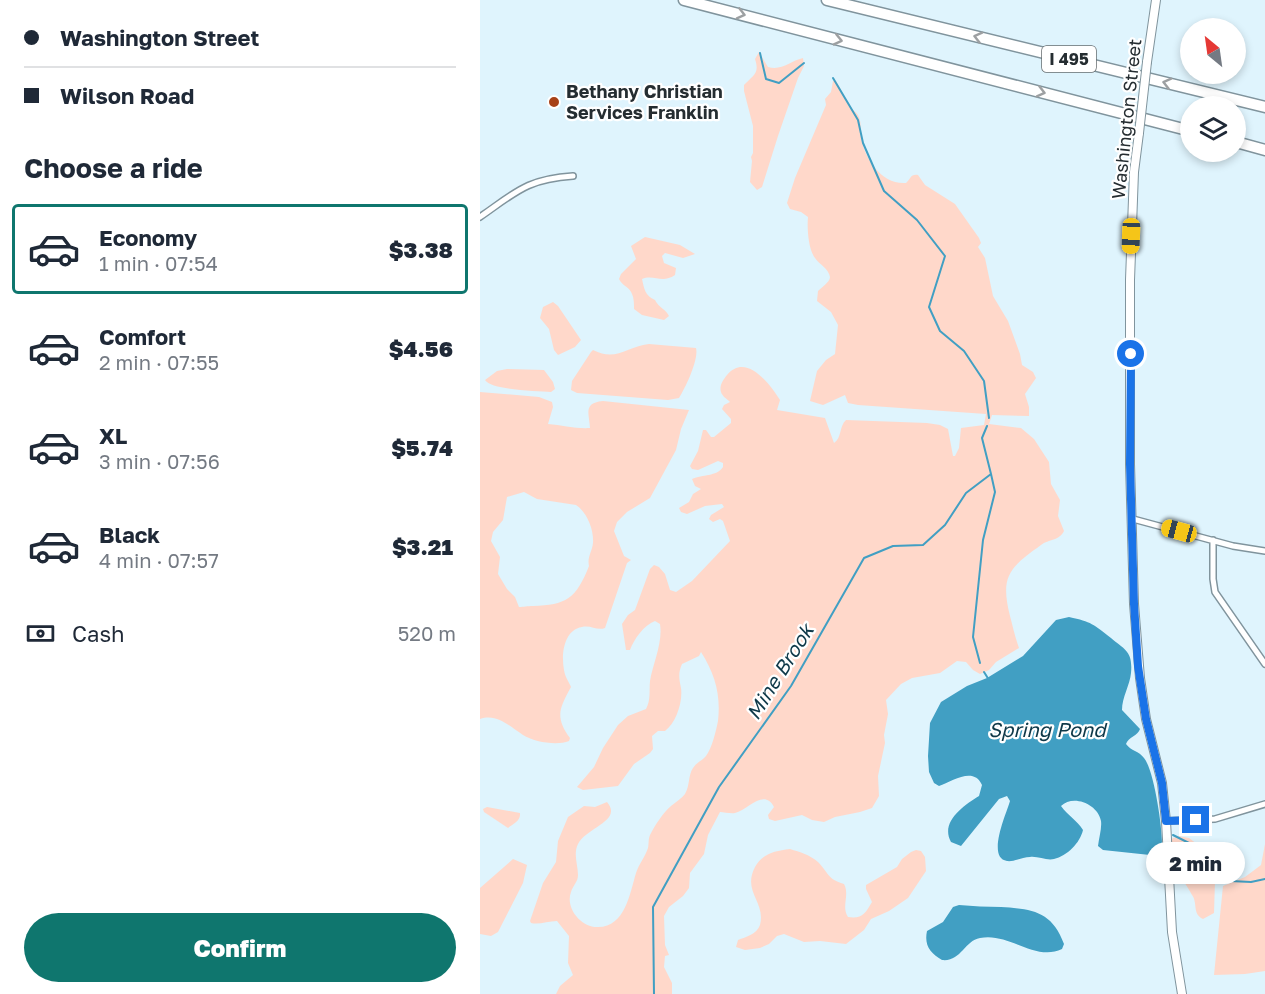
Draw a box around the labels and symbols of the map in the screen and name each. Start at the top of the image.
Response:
one-way arrow [735,7,745,20]
north arrow [1180,18,1246,84]
one-way arrow [973,32,983,45]
one-way arrow [832,33,842,46]
street label: Washington Street [1107,38,1145,200]
road number: I 495 [1042,46,1096,72]
one-way arrow [1163,78,1173,91]
place label: Bethany Christian Services Franklin [566,80,723,123]
one-way arrow [1036,84,1046,97]
marker: Bethany Christian Services Franklin [547,95,561,109]
car [1121,218,1141,254]
route start [1117,340,1144,367]
car [1159,518,1199,544]
water label: Mine Brook [740,617,819,724]
water label: Spring Pond [988,717,1108,742]
route end [1182,806,1209,833]
callout: 2 min [1146,841,1246,883]

